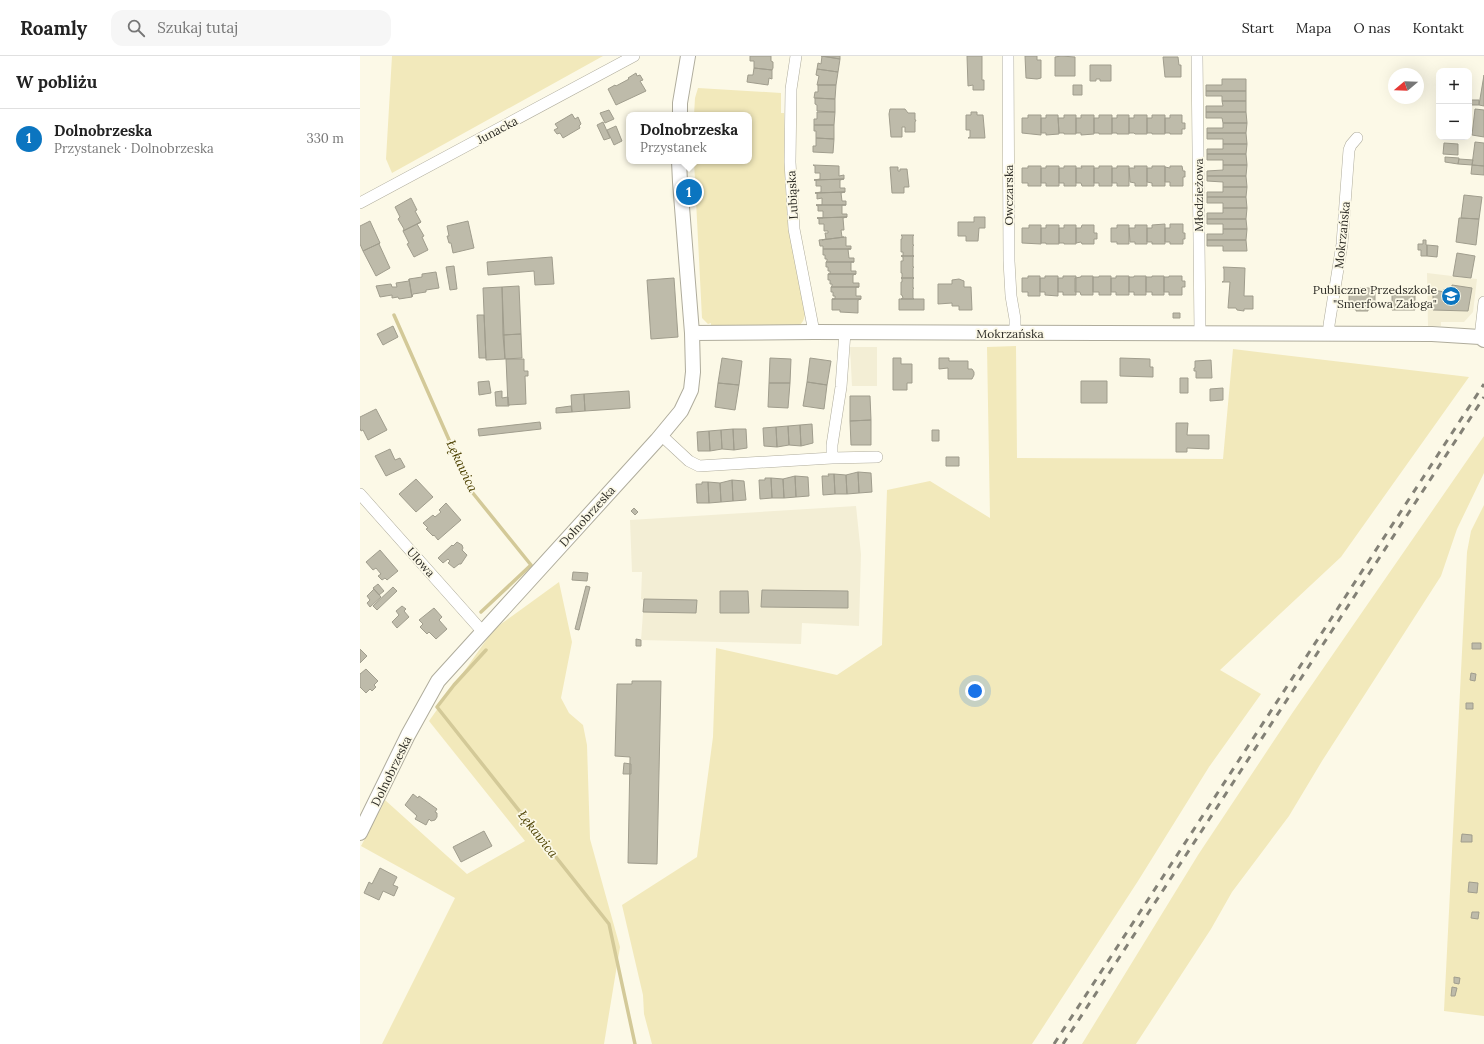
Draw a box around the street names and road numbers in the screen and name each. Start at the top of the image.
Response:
street label: Junacka [473,113,520,147]
street label: Młodzieżowa [1191,158,1206,232]
street label: Owczarska [1001,164,1016,226]
street label: Lubiąska [783,170,801,220]
street label: Mokrzańska [1331,201,1353,269]
street label: Mokrzańska [976,326,1044,341]
street label: Dolnobrzeska [556,483,618,549]
street label: Ulowa [404,544,438,580]
street label: Dolnobrzeska [368,733,414,809]

